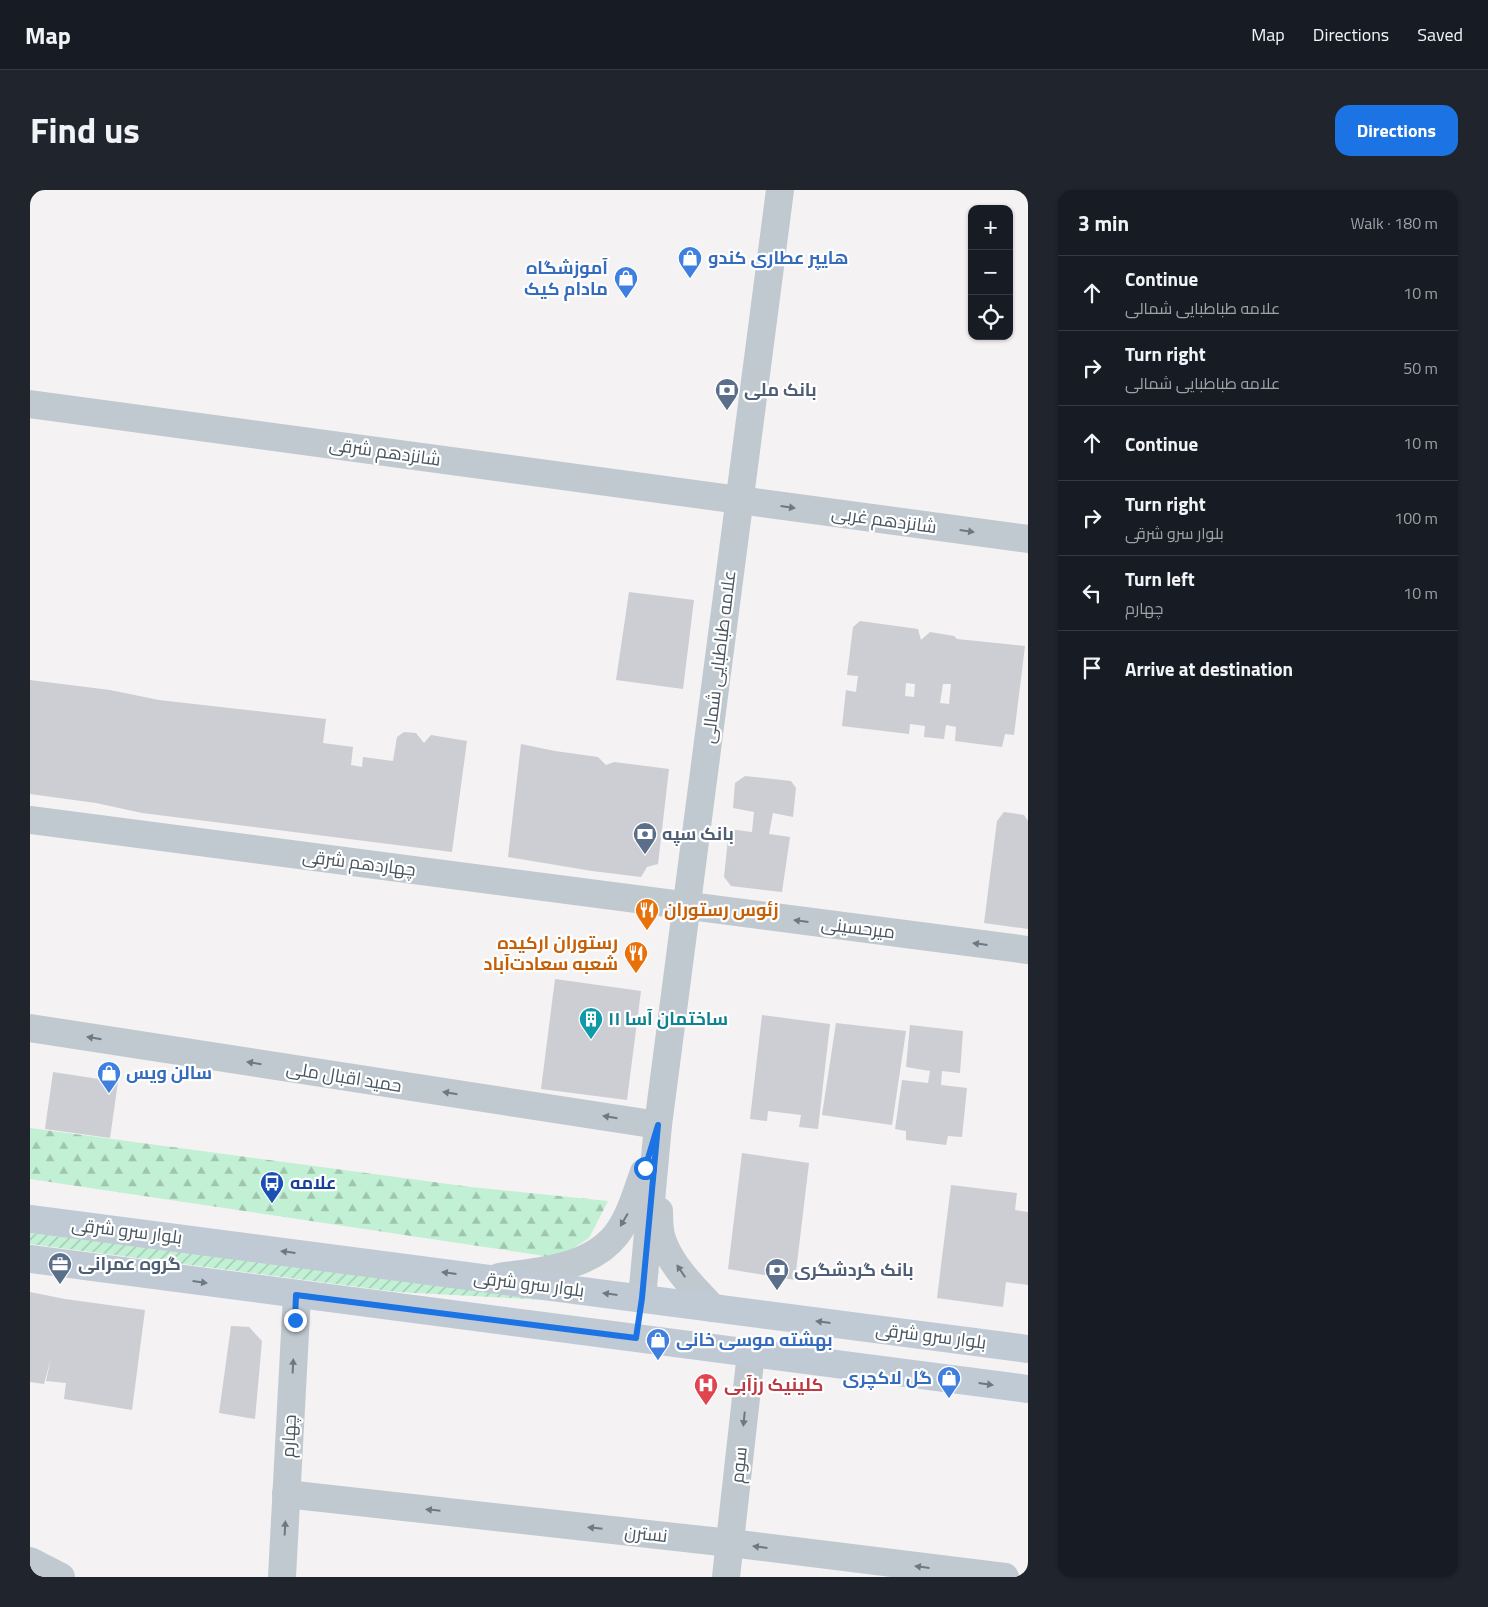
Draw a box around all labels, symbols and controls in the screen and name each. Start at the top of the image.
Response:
text: Map [25,17,71,53]
text: Map [1251,21,1285,48]
text: Directions [1313,21,1389,48]
text: Saved [1417,21,1463,48]
text: Find us [30,103,140,157]
button: Directions [1335,105,1458,156]
map controls [968,205,1013,340]
button: + [968,205,1013,250]
text: 3 min [1078,207,1129,239]
text: Walk · 180 m [1350,211,1438,235]
place label: هایپر عطاری کندو [708,244,848,271]
shop icon: هایپر عطاری کندو [677,245,703,279]
button: − [968,250,1013,295]
place label: آموزشگاه مادام کیک [524,254,608,302]
text: Continue [1125,264,1198,293]
shop icon: آموزشگاه مادام کیک [613,265,639,299]
icon: ahead [1078,279,1106,307]
text: 10 m [1403,281,1438,305]
button: locate [968,295,1013,340]
text: علامه طباطبایی شمالی [1125,296,1280,320]
text: Turn right [1125,339,1206,368]
icon: right [1078,354,1106,382]
text: 50 m [1403,356,1438,380]
text: علامه طباطبایی شمالی [1125,371,1280,395]
place label: بانک ملی [744,376,817,403]
bank icon: بانک ملی [714,377,740,411]
icon: ahead [1078,429,1106,457]
text: Continue [1125,429,1198,458]
street label: شانزدهم شرقی [327,430,443,473]
text: 10 m [1403,431,1438,455]
text: Turn right [1125,489,1206,518]
street label: شانزدهم غربی [830,499,938,540]
one-way arrow [781,503,797,511]
icon: right [1078,504,1106,532]
text: 100 m [1394,506,1438,530]
text: بلوار سرو شرقی [1125,521,1224,545]
one-way arrow [959,527,975,535]
text: Turn left [1125,564,1195,593]
street label: علامه طباطبایی شمالی [694,569,743,745]
icon: left [1078,579,1106,607]
text: 10 m [1403,581,1438,605]
text: چهارم [1125,596,1163,620]
icon: arrive [1078,654,1106,682]
text: Arrive at destination [1125,654,1293,683]
place label: بانک سپه [662,820,734,847]
bank icon: بانک سپه [632,821,658,855]
street label: چهاردهم شرقی [301,842,417,883]
place label: زئوس رستوران [664,896,778,923]
restaurant icon: زئوس رستوران [634,897,660,931]
street label: میرحسینی [820,910,897,945]
one-way arrow [793,917,809,925]
place label: رستوران ارکیده شعبه سعادت‌آباد [484,929,618,977]
restaurant icon: رستوران ارکیده شعبه سعادت‌آباد [623,940,649,974]
one-way arrow [971,940,987,948]
place label: ساختمان آسا ۱۱ [608,1005,728,1032]
building icon: ساختمان آسا ۱۱ [578,1006,604,1040]
one-way arrow [85,1034,101,1042]
street label: حمید اقبال ملی [285,1054,404,1099]
place label: سالن ویس [126,1059,212,1086]
one-way arrow [246,1059,262,1067]
shop icon: سالن ویس [96,1060,122,1094]
one-way arrow [441,1088,457,1096]
one-way arrow [602,1113,618,1121]
route start [634,1157,657,1180]
place label: علامه [290,1169,336,1196]
bus stop icon: علامه [259,1170,285,1204]
street label: بلوار سرو شرقی [70,1210,184,1251]
one-way arrow [620,1213,629,1226]
one-way arrow [280,1248,296,1256]
place label: گروه عمرانی [78,1250,181,1277]
office icon: گروه عمرانی [47,1251,73,1285]
place label: بانک گردشگری [794,1256,914,1283]
bank icon: بانک گردشگری [764,1257,790,1291]
street label: بلوار سرو شرقی [472,1263,586,1304]
one-way arrow [676,1264,686,1278]
one-way arrow [441,1269,457,1277]
one-way arrow [192,1278,208,1286]
one-way arrow [602,1290,618,1298]
route end [284,1309,307,1332]
street label: بلوار سرو شرقی [874,1315,988,1356]
one-way arrow [815,1318,831,1326]
place label: بهشته موسی خانی [676,1326,833,1353]
shop icon: بهشته موسی خانی [645,1327,671,1361]
one-way arrow [289,1358,297,1374]
place label: گل لاکچری [843,1364,932,1391]
shop icon: گل لاکچری [936,1365,962,1399]
place label: کلینیک رزآبی [724,1371,823,1398]
hospital icon: کلینیک رزآبی [693,1372,719,1406]
one-way arrow [978,1380,994,1388]
one-way arrow [740,1411,748,1427]
street label: چهارم [274,1414,303,1458]
street label: سوم [723,1445,754,1485]
one-way arrow [425,1506,441,1514]
street label: نسترن [623,1518,669,1549]
one-way arrow [281,1520,289,1536]
one-way arrow [586,1524,602,1532]
one-way arrow [752,1543,768,1551]
one-way arrow [913,1563,929,1571]

